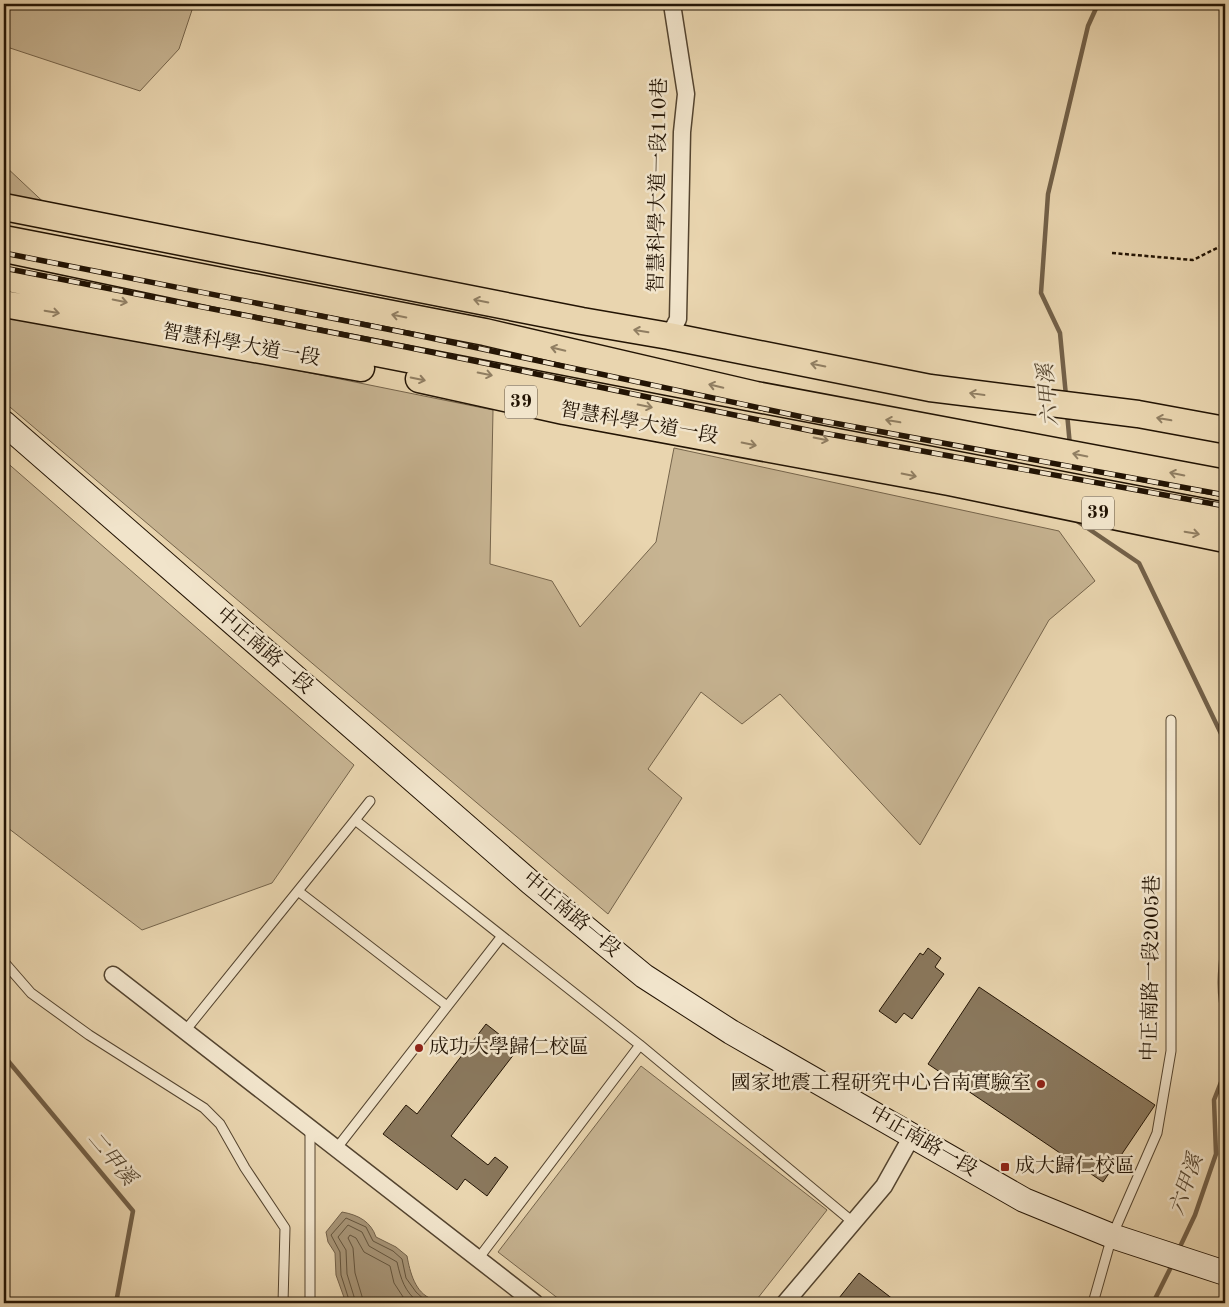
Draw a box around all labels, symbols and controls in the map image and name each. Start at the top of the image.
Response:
street label: 智慧科學大道一段110巷 [645,77,671,293]
one-way arrow [474,296,490,306]
one-way arrow [112,297,128,306]
one-way arrow [43,308,59,318]
one-way arrow [391,310,407,320]
street label: 智慧科學大道一段 [160,320,322,370]
one-way arrow [633,326,649,336]
one-way arrow [550,344,566,353]
one-way arrow [810,360,826,370]
water label: 六甲溪 [1034,361,1062,427]
one-way arrow [477,370,493,380]
one-way arrow [410,375,426,384]
one-way arrow [709,381,725,390]
road number: 39 [505,386,537,418]
one-way arrow [970,389,986,399]
street label: 智慧科學大道一段 [558,398,720,448]
one-way arrow [636,401,652,411]
one-way arrow [1157,413,1173,423]
one-way arrow [885,415,901,425]
one-way arrow [813,435,829,444]
one-way arrow [741,440,757,450]
one-way arrow [1072,450,1088,460]
one-way arrow [1170,468,1186,478]
one-way arrow [901,470,917,480]
road number: 39 [1082,496,1114,530]
one-way arrow [1184,528,1200,538]
street label: 中正南路一段 [212,603,317,698]
street label: 中正南路一段 [519,867,625,961]
street label: 中正南路一段2005巷 [1138,875,1164,1061]
place label: 成功大學歸仁校區 [429,1036,589,1058]
marker: 成功大學歸仁校區 [413,1042,425,1054]
place label: 國家地震工程研究中心台南實驗室 [731,1072,1031,1094]
marker: 國家地震工程研究中心台南實驗室 [1035,1078,1047,1090]
street label: 中正南路一段 [866,1102,981,1181]
water label: 二甲溪 [83,1127,142,1191]
water label: 六甲溪 [1165,1149,1208,1218]
place label: 成大歸仁校區 [1015,1155,1135,1177]
marker: 成大歸仁校區 [999,1161,1011,1173]

